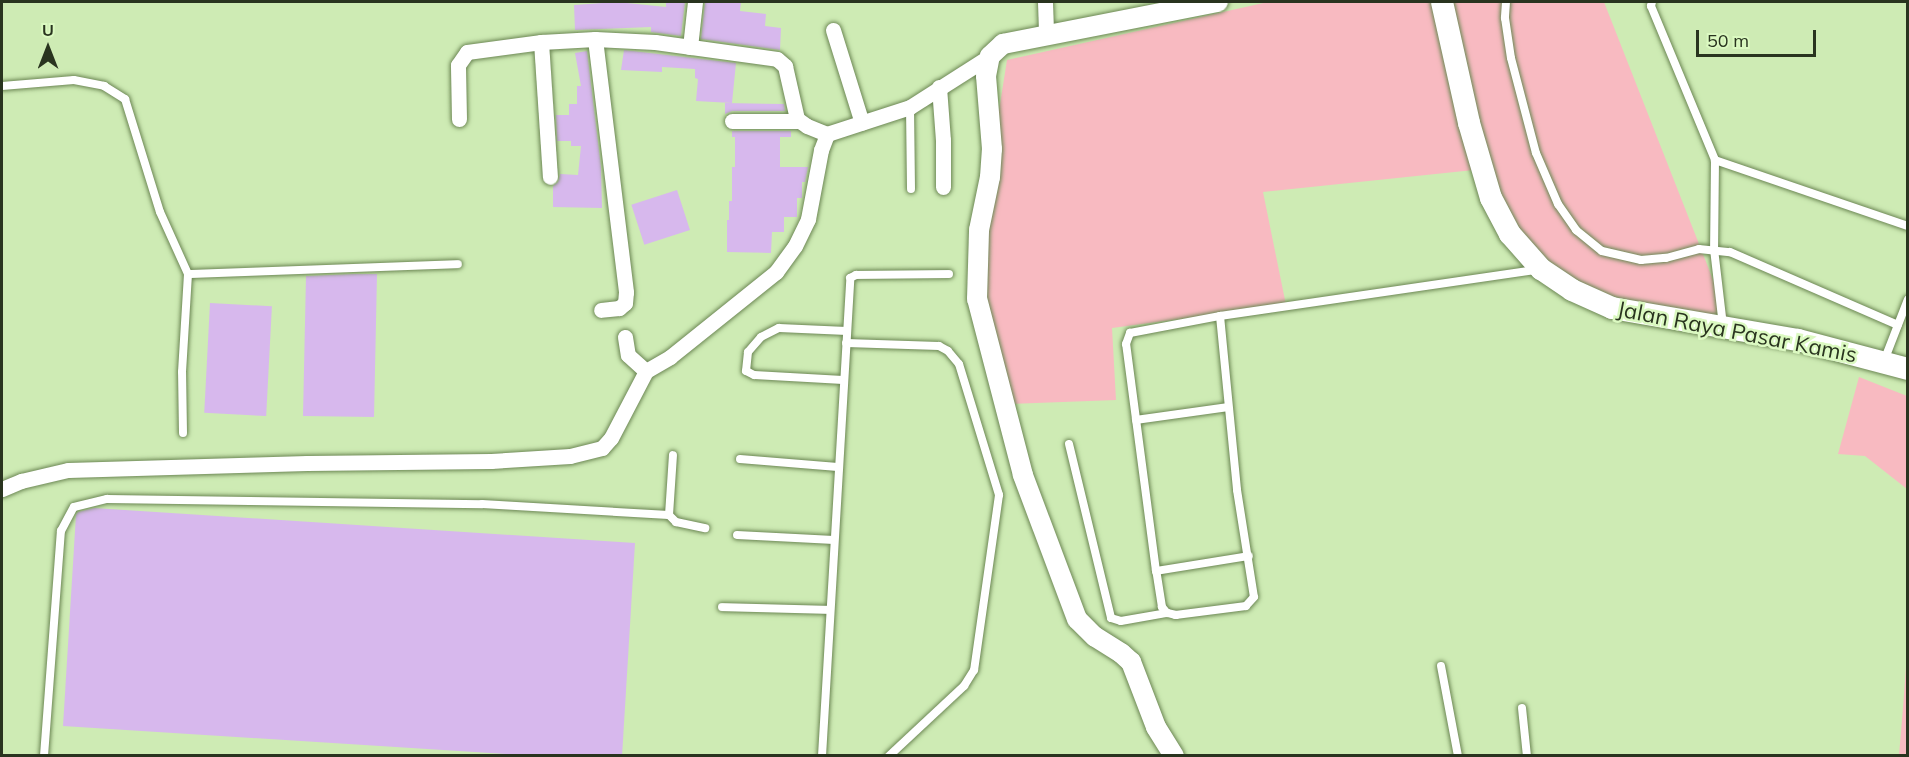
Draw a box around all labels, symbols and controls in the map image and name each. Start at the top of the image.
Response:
north arrow [18,18,78,78]
scale bar [1699,18,1819,56]
text: U [42,20,54,40]
text: 50 m [1707,29,1749,52]
street label: Jalan Raya Pasar Kamis [1615,296,1859,368]

